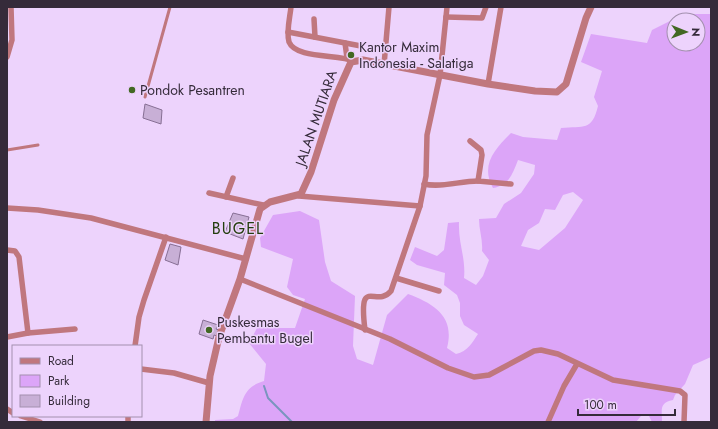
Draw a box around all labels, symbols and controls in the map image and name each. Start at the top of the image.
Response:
north arrow [666,12,706,52]
text: N [688,28,704,37]
place label: Kantor Maxim Indonesia - Salatiga [359,37,473,73]
marker: Kantor Maxim Indonesia - Salatiga [346,50,356,60]
street label: JALAN MUTIARA [290,67,342,170]
place label: Pondok Pesantren [140,80,245,100]
marker: Pondok Pesantren [127,85,137,95]
district label: BUGEL [212,217,264,240]
place label: Puskesmas Pembantu Bugel [217,312,313,348]
marker: Puskesmas Pembantu Bugel [204,325,214,335]
legend [12,345,142,417]
text: Road [48,352,74,370]
text: Park [48,372,70,390]
scale bar [578,391,675,417]
text: Building [48,392,90,410]
text: 100 m [584,396,617,414]

